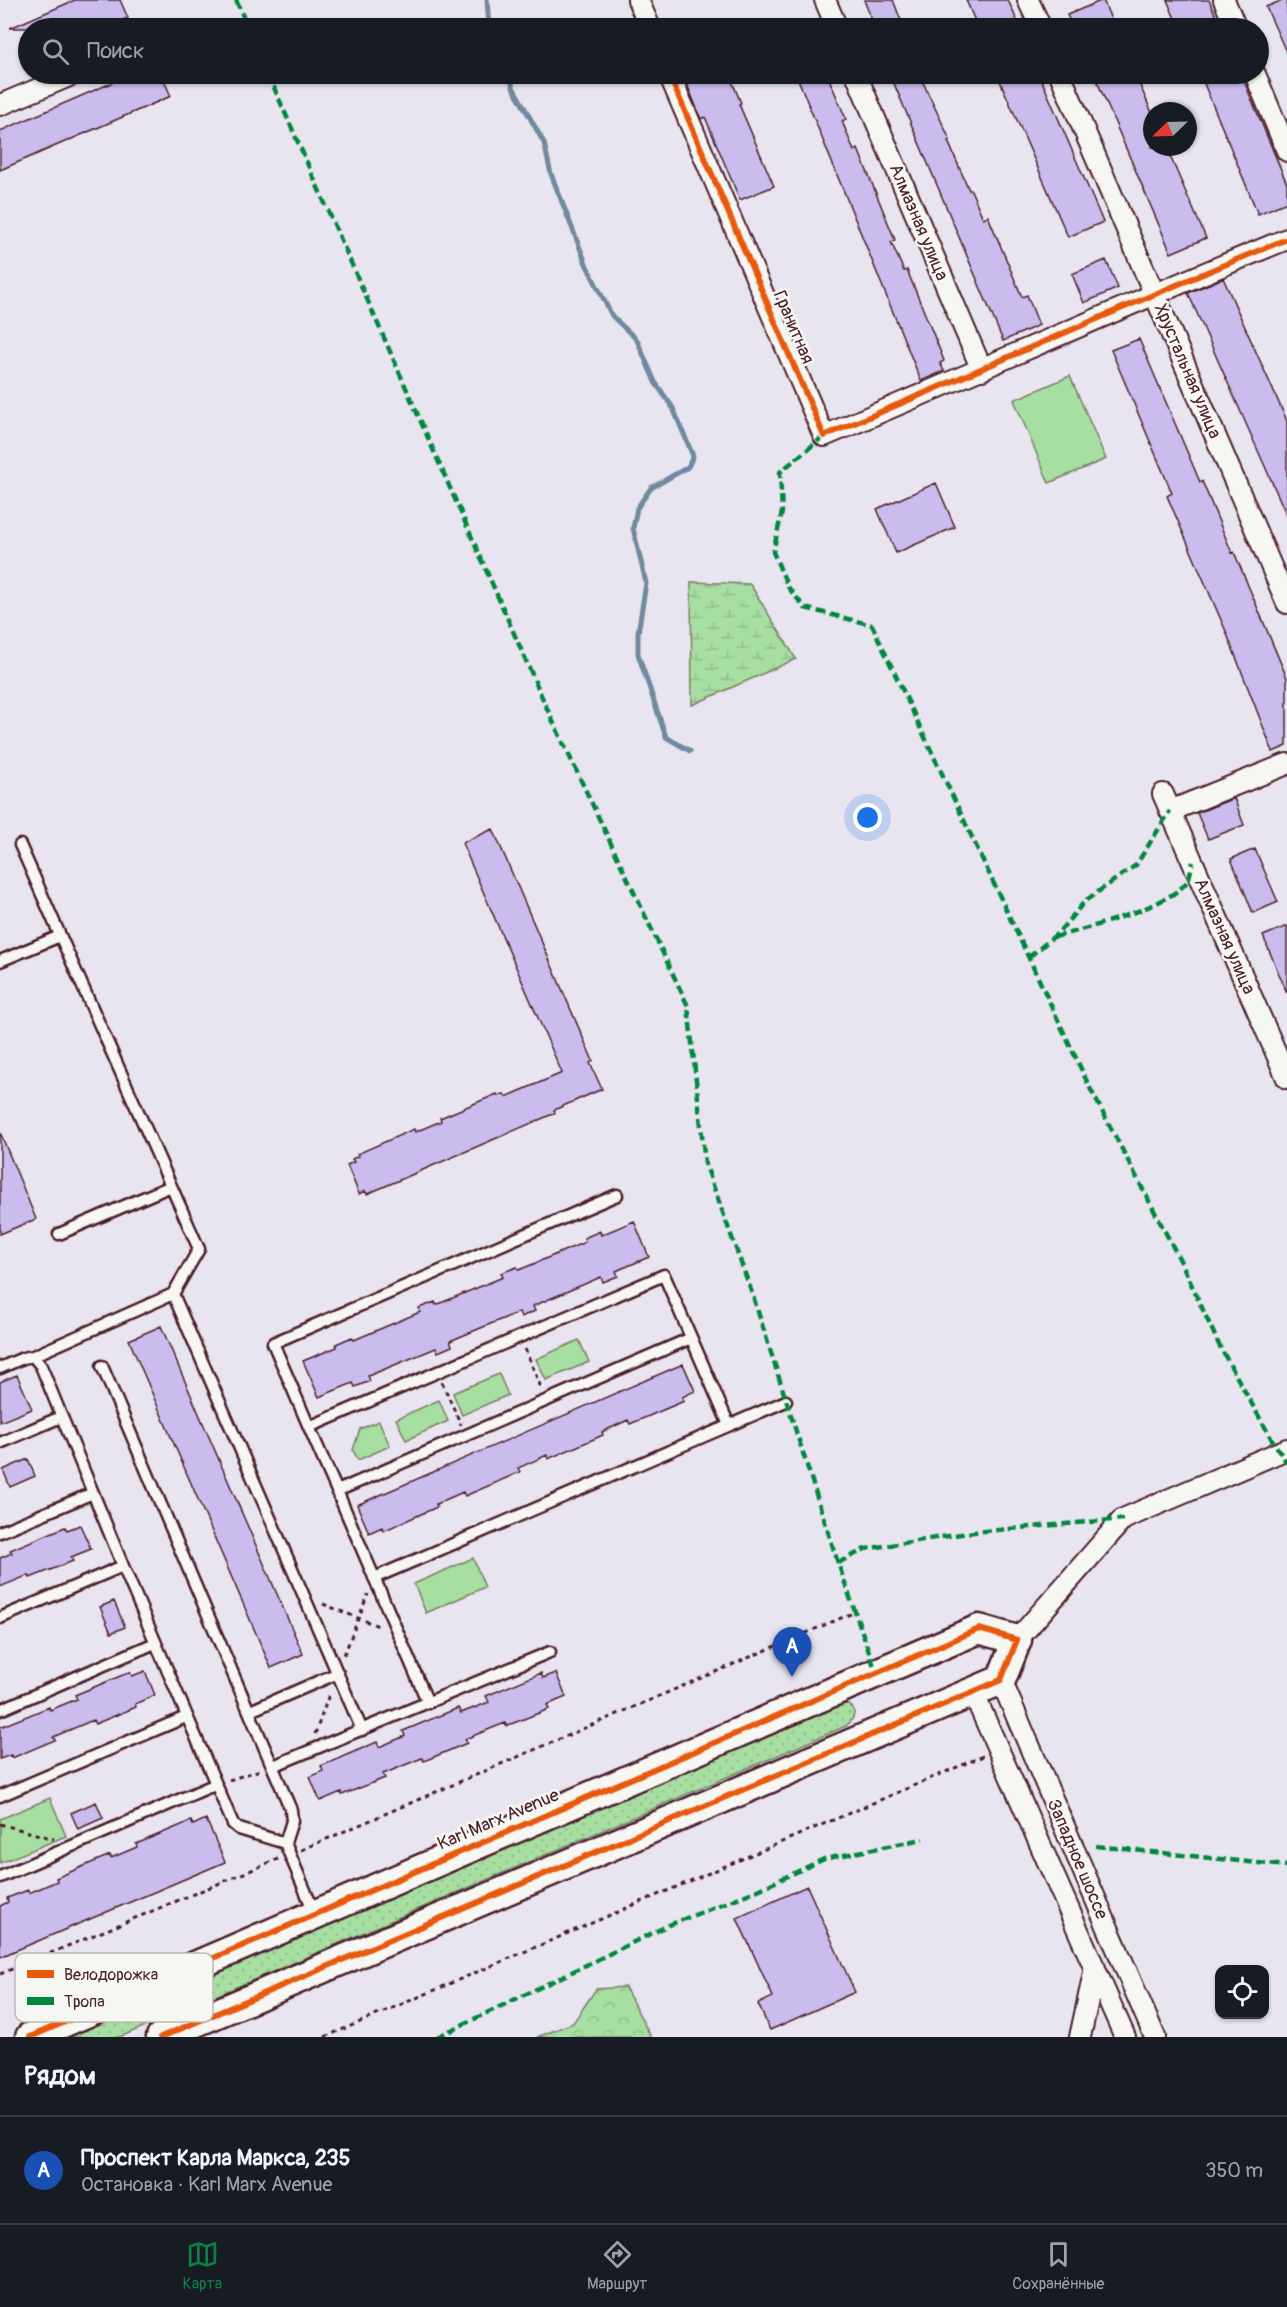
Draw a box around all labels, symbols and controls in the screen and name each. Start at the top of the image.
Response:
search box [18,18,1269,84]
icon: search [39,35,72,68]
text: Поиск [87,37,144,65]
north arrow [1143,102,1197,156]
street label: Алмазная улица [884,160,953,284]
street label: Гранитная [768,287,819,367]
street label: Хрустальная улица [1149,300,1226,442]
your location [853,803,882,832]
street label: Алмазная улица [1189,875,1260,998]
pin: A [772,1628,812,1677]
street label: Karl Marx Avenue [434,1783,563,1855]
street label: Западное шоссе [1042,1796,1113,1923]
legend [15,1953,213,2022]
text: Велодорожка [64,1965,158,1985]
map controls [1215,1965,1269,2019]
button: locate [1215,1965,1269,2019]
text: Тропа [64,1992,105,2012]
text: Рядом [24,2060,96,2092]
text: Проспект Карла Маркса, 235 [81,2144,350,2172]
text: A [37,2158,50,2183]
text: 350 m [1205,2158,1263,2183]
text: Остановка · Karl Marx Avenue [81,2172,332,2197]
tab: Карта [182,2238,222,2294]
tab: Маршрут [587,2238,647,2294]
tab: Сохранённые [1012,2238,1105,2294]

